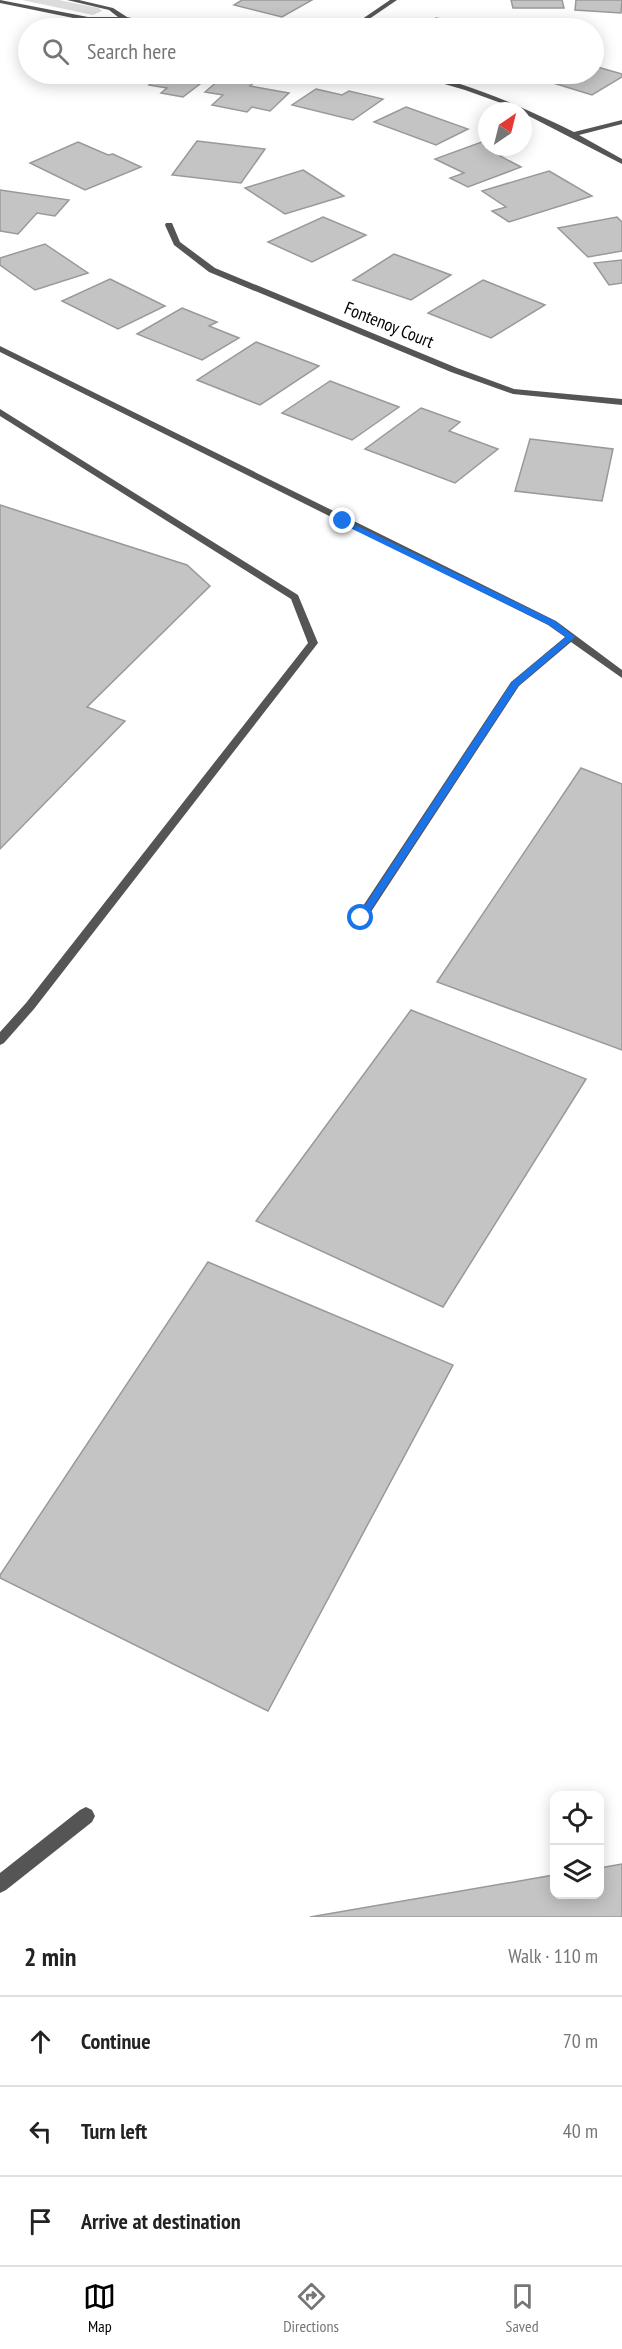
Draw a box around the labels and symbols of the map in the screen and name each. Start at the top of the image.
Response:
north arrow [478,102,532,156]
street label: Fontenoy Court [341,296,437,353]
route end [329,507,355,533]
route start [347,904,373,930]

